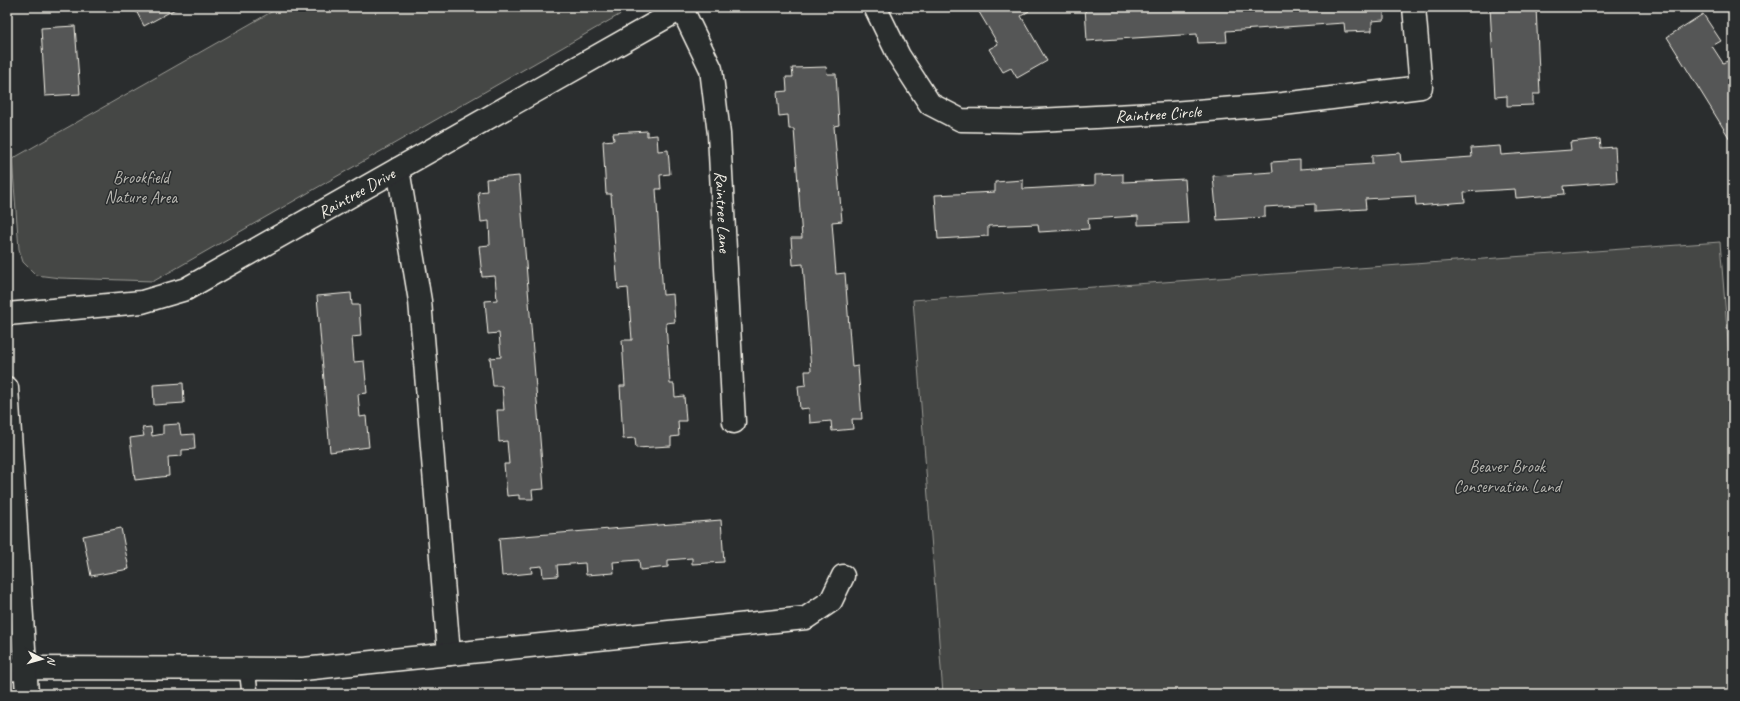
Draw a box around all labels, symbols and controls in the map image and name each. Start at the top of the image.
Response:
street label: Raintree Circle [1115,101,1203,127]
street label: Raintree Drive [314,162,400,223]
park label: Brookfield Nature Area [105,167,178,208]
street label: Raintree Lane [710,171,735,254]
park label: Beaver Brook Conservation Land [1454,456,1564,497]
north arrow [22,639,62,679]
text: N [44,656,59,666]

